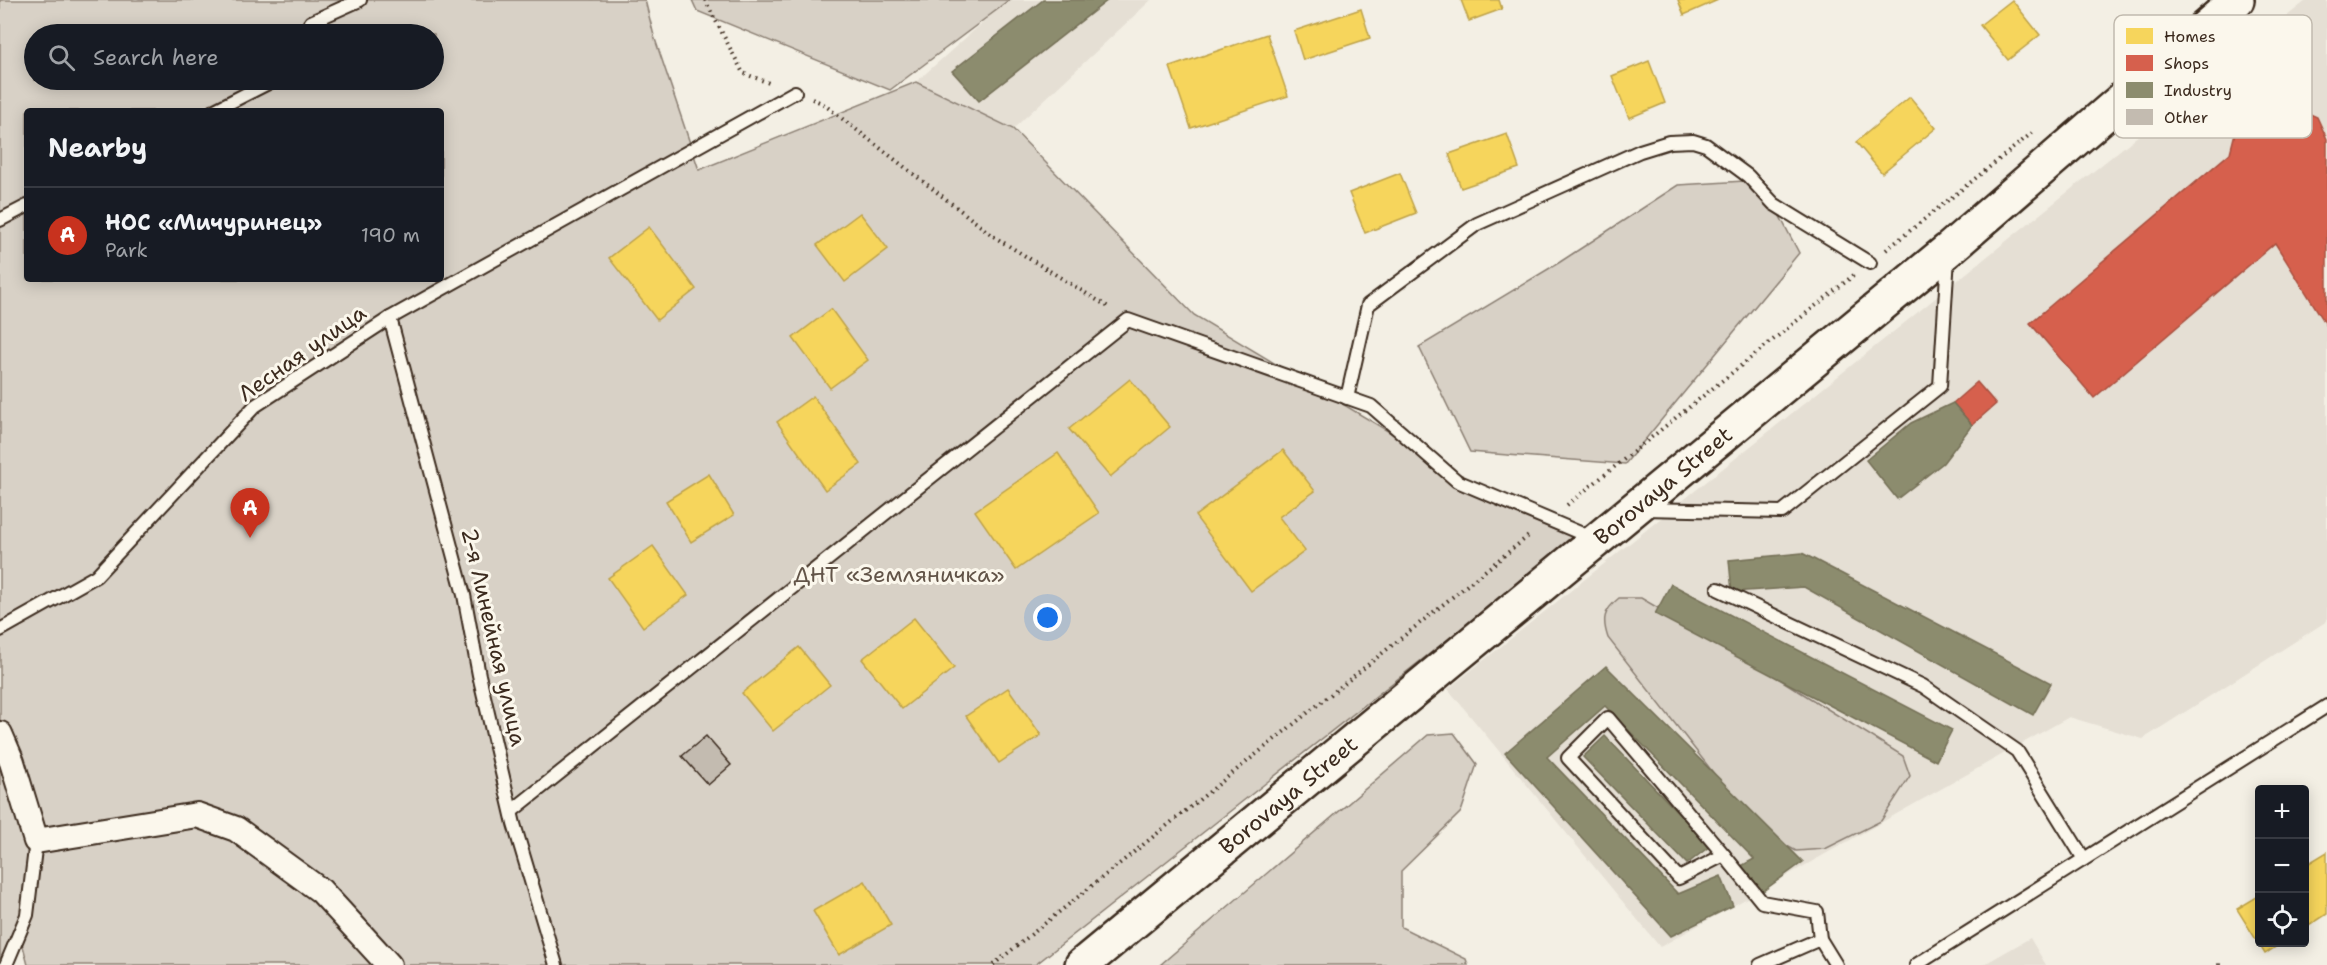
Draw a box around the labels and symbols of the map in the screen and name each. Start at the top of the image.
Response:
legend [2114,15,2312,138]
text: Homes [2164,26,2216,47]
text: Shops [2164,53,2209,74]
text: Industry [2164,80,2232,101]
text: Other [2164,107,2208,128]
street label: Лесная улица [232,298,372,408]
street label: Borovaya Street [1587,420,1738,551]
pin: A [230,488,270,538]
street label: 2-я Линейная улица [455,525,533,749]
park label: ДНТ «Земляничка» [793,560,1005,589]
your location [1033,603,1062,632]
street label: Borovaya Street [1213,729,1363,861]

